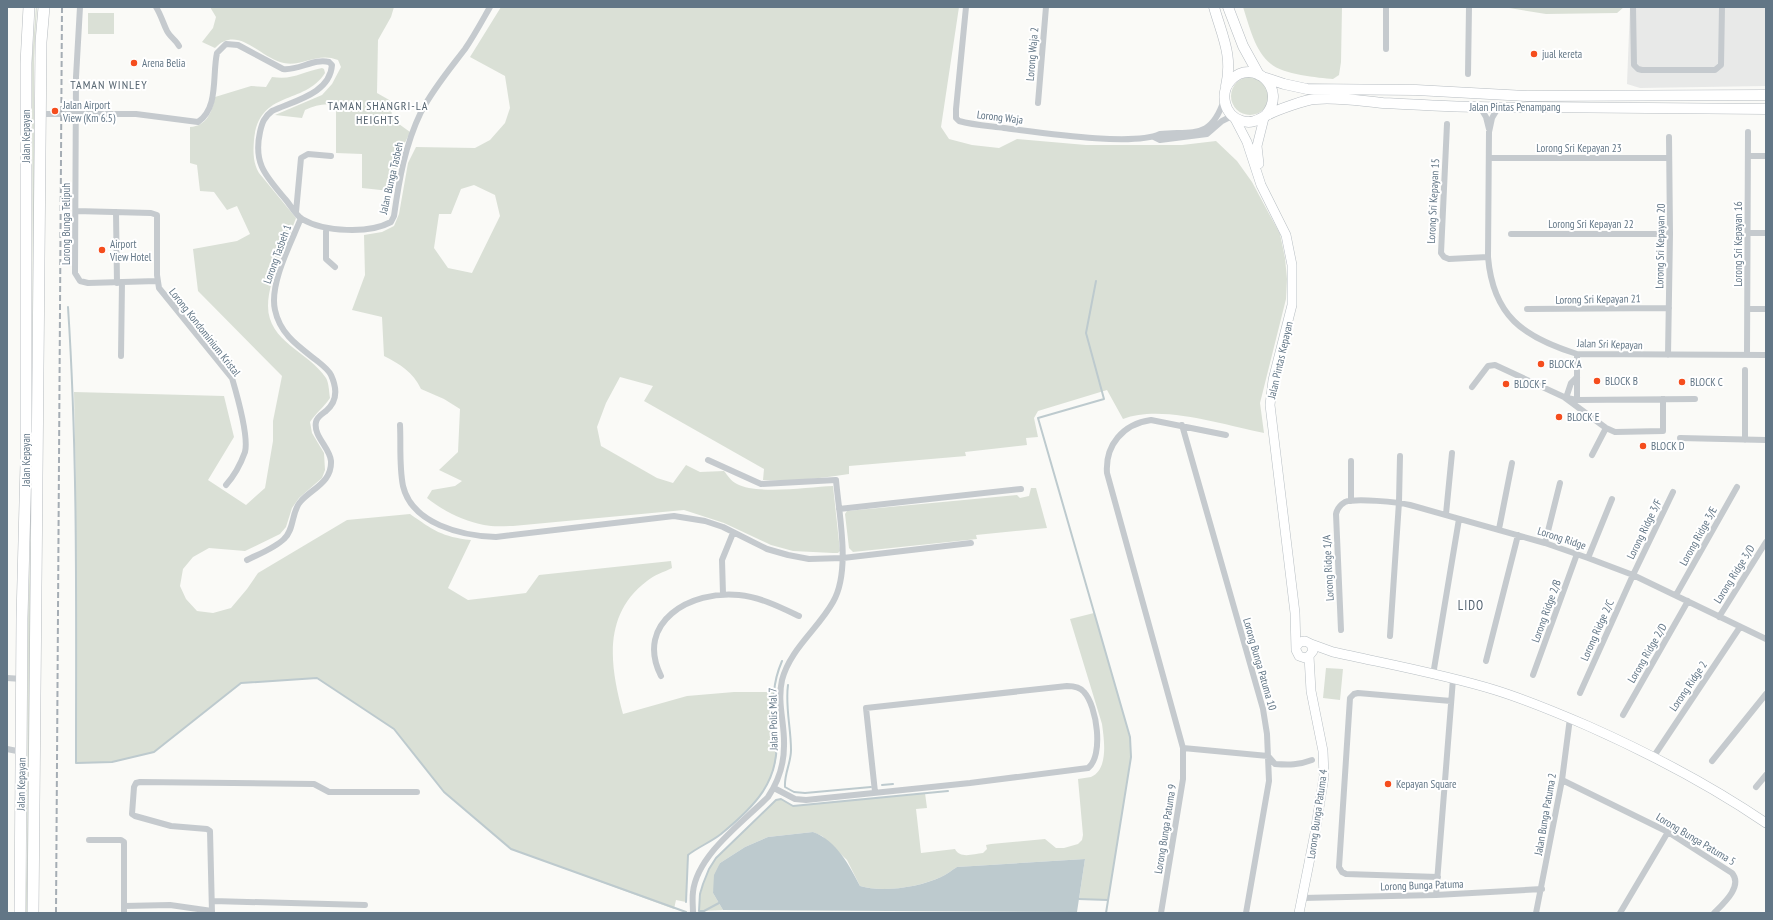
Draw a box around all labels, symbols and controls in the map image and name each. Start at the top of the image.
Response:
street label: Lorong Waja 2 [1023,27,1041,81]
place label: jual kereta [1542,47,1582,61]
marker: jual kereta [1529,49,1539,59]
place label: Arena Belia [142,56,185,70]
marker: Arena Belia [129,58,139,68]
district label: TAMAN WINLEY [70,77,148,92]
place label: Jalan Airport View (Km 6.5) [62,98,116,125]
district label: TAMAN SHANGRI-LA HEIGHTS [327,98,429,127]
street label: Jalan Pintas Penampang [1468,100,1561,114]
marker: Jalan Airport View (Km 6.5) [50,106,60,116]
street label: Lorong Waja [976,107,1024,127]
street label: Jalan Kepayan [19,109,33,164]
street label: Jalan Bunga Tasbeh [376,141,406,216]
street label: Lorong Sri Kepayan 23 [1536,141,1622,155]
street label: Lorong Sri Kepayan 15 [1424,158,1442,244]
street label: Lorong Bunga Telipuh [59,183,73,265]
street label: Lorong Sri Kepayan 16 [1731,201,1745,287]
street label: Lorong Sri Kepayan 20 [1652,203,1668,289]
street label: Lorong Sri Kepayan 22 [1548,217,1634,231]
street label: Lorong Tasbeh 1 [260,223,294,285]
place label: Airport View Hotel [109,237,152,264]
marker: Airport View Hotel [97,245,107,255]
street label: Lorong Kondominium Kristal [166,285,244,379]
street label: Lorong Sri Kepayan 21 [1555,291,1641,307]
street label: Jalan Pintas Kepayan [1264,320,1296,401]
street label: Jalan Sri Kepayan [1576,336,1643,352]
place label: BLOCK A [1549,357,1582,371]
marker: BLOCK A [1536,359,1546,369]
place label: BLOCK B [1605,374,1638,388]
place label: BLOCK C [1690,375,1723,389]
marker: BLOCK B [1592,376,1602,386]
place label: BLOCK F [1514,377,1547,391]
marker: BLOCK C [1677,377,1687,387]
marker: BLOCK F [1501,379,1511,389]
place label: BLOCK E [1567,410,1600,424]
marker: BLOCK E [1554,412,1564,422]
street label: Jalan Kepayan [19,433,33,488]
place label: BLOCK D [1651,439,1685,453]
marker: BLOCK D [1638,441,1648,451]
street label: Lorong Ridge 3/F [1623,496,1665,561]
street label: Lorong Ridge 3/E [1676,504,1720,568]
street label: Lorong Ridge [1536,524,1588,553]
street label: Lorong Ridge 1/A [1319,534,1337,601]
street label: Lorong Ridge 3/D [1710,542,1758,606]
street label: Lorong Ridge 2/B [1528,578,1564,644]
district label: LIDO [1458,597,1484,614]
street label: Lorong Ridge 2/C [1577,597,1617,663]
street label: Lorong Bunga Patuma 10 [1240,616,1280,712]
street label: Lorong Ridge 2/D [1624,620,1670,685]
street label: Lorong Ridge 2 [1666,658,1710,714]
street label: Jalan Polis Mal 7 [765,687,781,752]
street label: Jalan Kepayan [14,757,28,812]
street label: Lorong Bunga Patuma 4 [1304,768,1330,860]
street label: Jalan Bunga Patuma 2 [1531,772,1559,857]
place label: Kepayan Square [1396,777,1457,791]
marker: Kepayan Square [1383,779,1393,789]
street label: Lorong Bunga Patuma 9 [1151,783,1179,875]
street label: Lorong Bunga Patuma 5 [1654,810,1738,868]
street label: Lorong Bunga Patuma [1380,877,1464,893]

